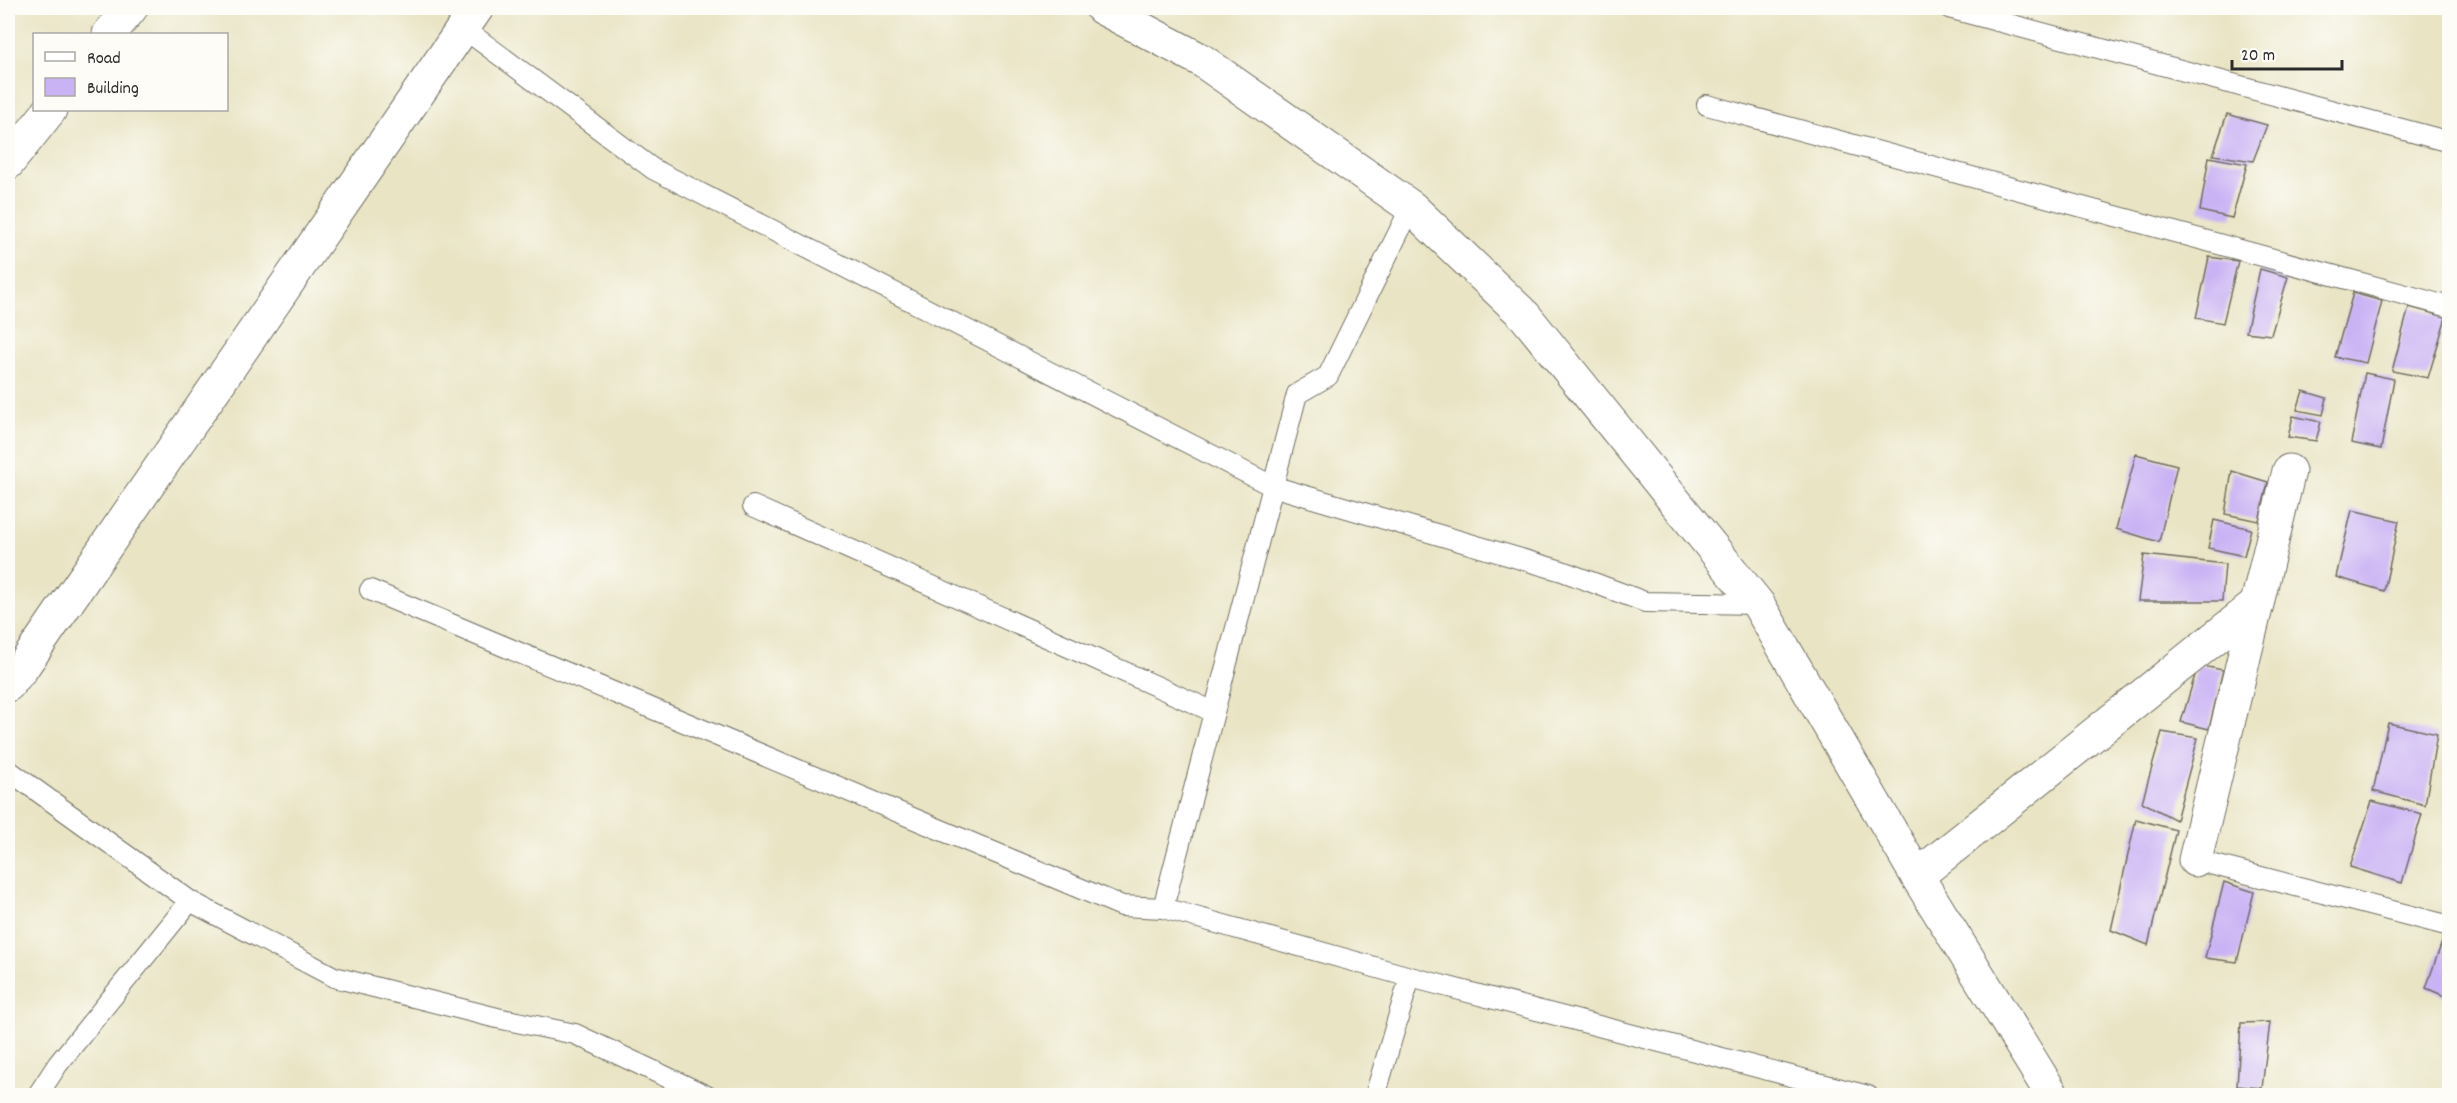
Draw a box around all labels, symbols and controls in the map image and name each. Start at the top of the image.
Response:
legend [33,33,228,111]
scale bar [2232,33,2342,71]
text: 20 m [2241,44,2275,69]
text: Road [87,47,121,72]
text: Building [87,77,139,102]

